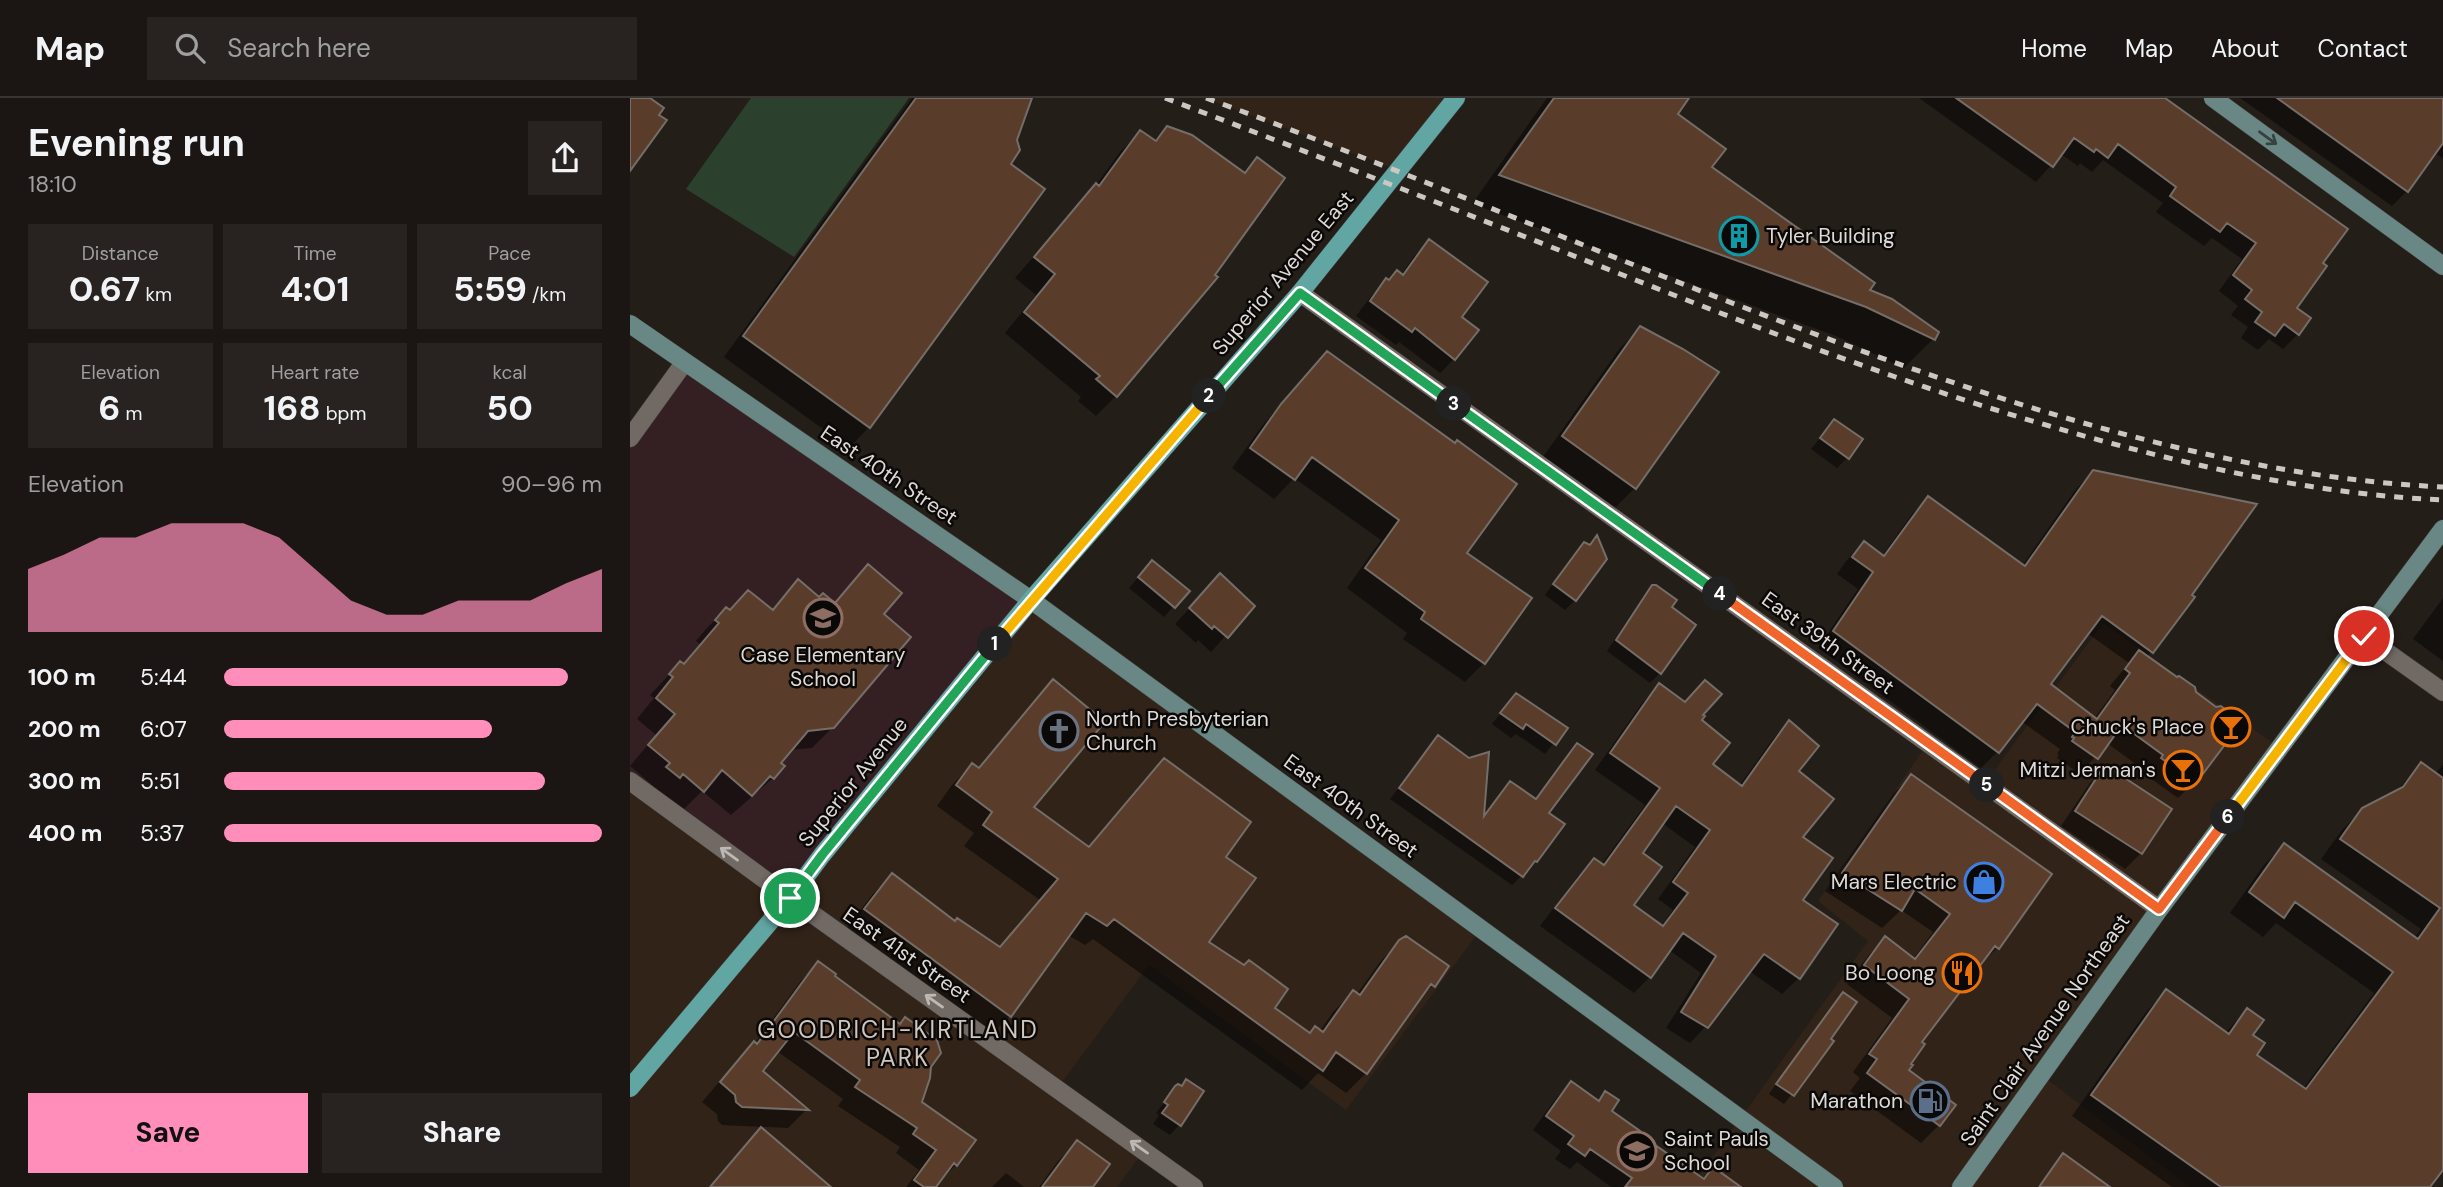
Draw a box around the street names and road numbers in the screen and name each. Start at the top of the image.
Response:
street label: Superior Avenue East [1206,185,1360,361]
street label: East 40th Street [815,419,963,531]
street label: East 39th Street [1756,585,1900,701]
street label: Superior Avenue [792,711,914,853]
street label: East 40th Street [1278,748,1424,864]
street label: East 41st Street [838,901,976,1009]
street label: Saint Clair Avenue Northeast [1954,908,2136,1152]

